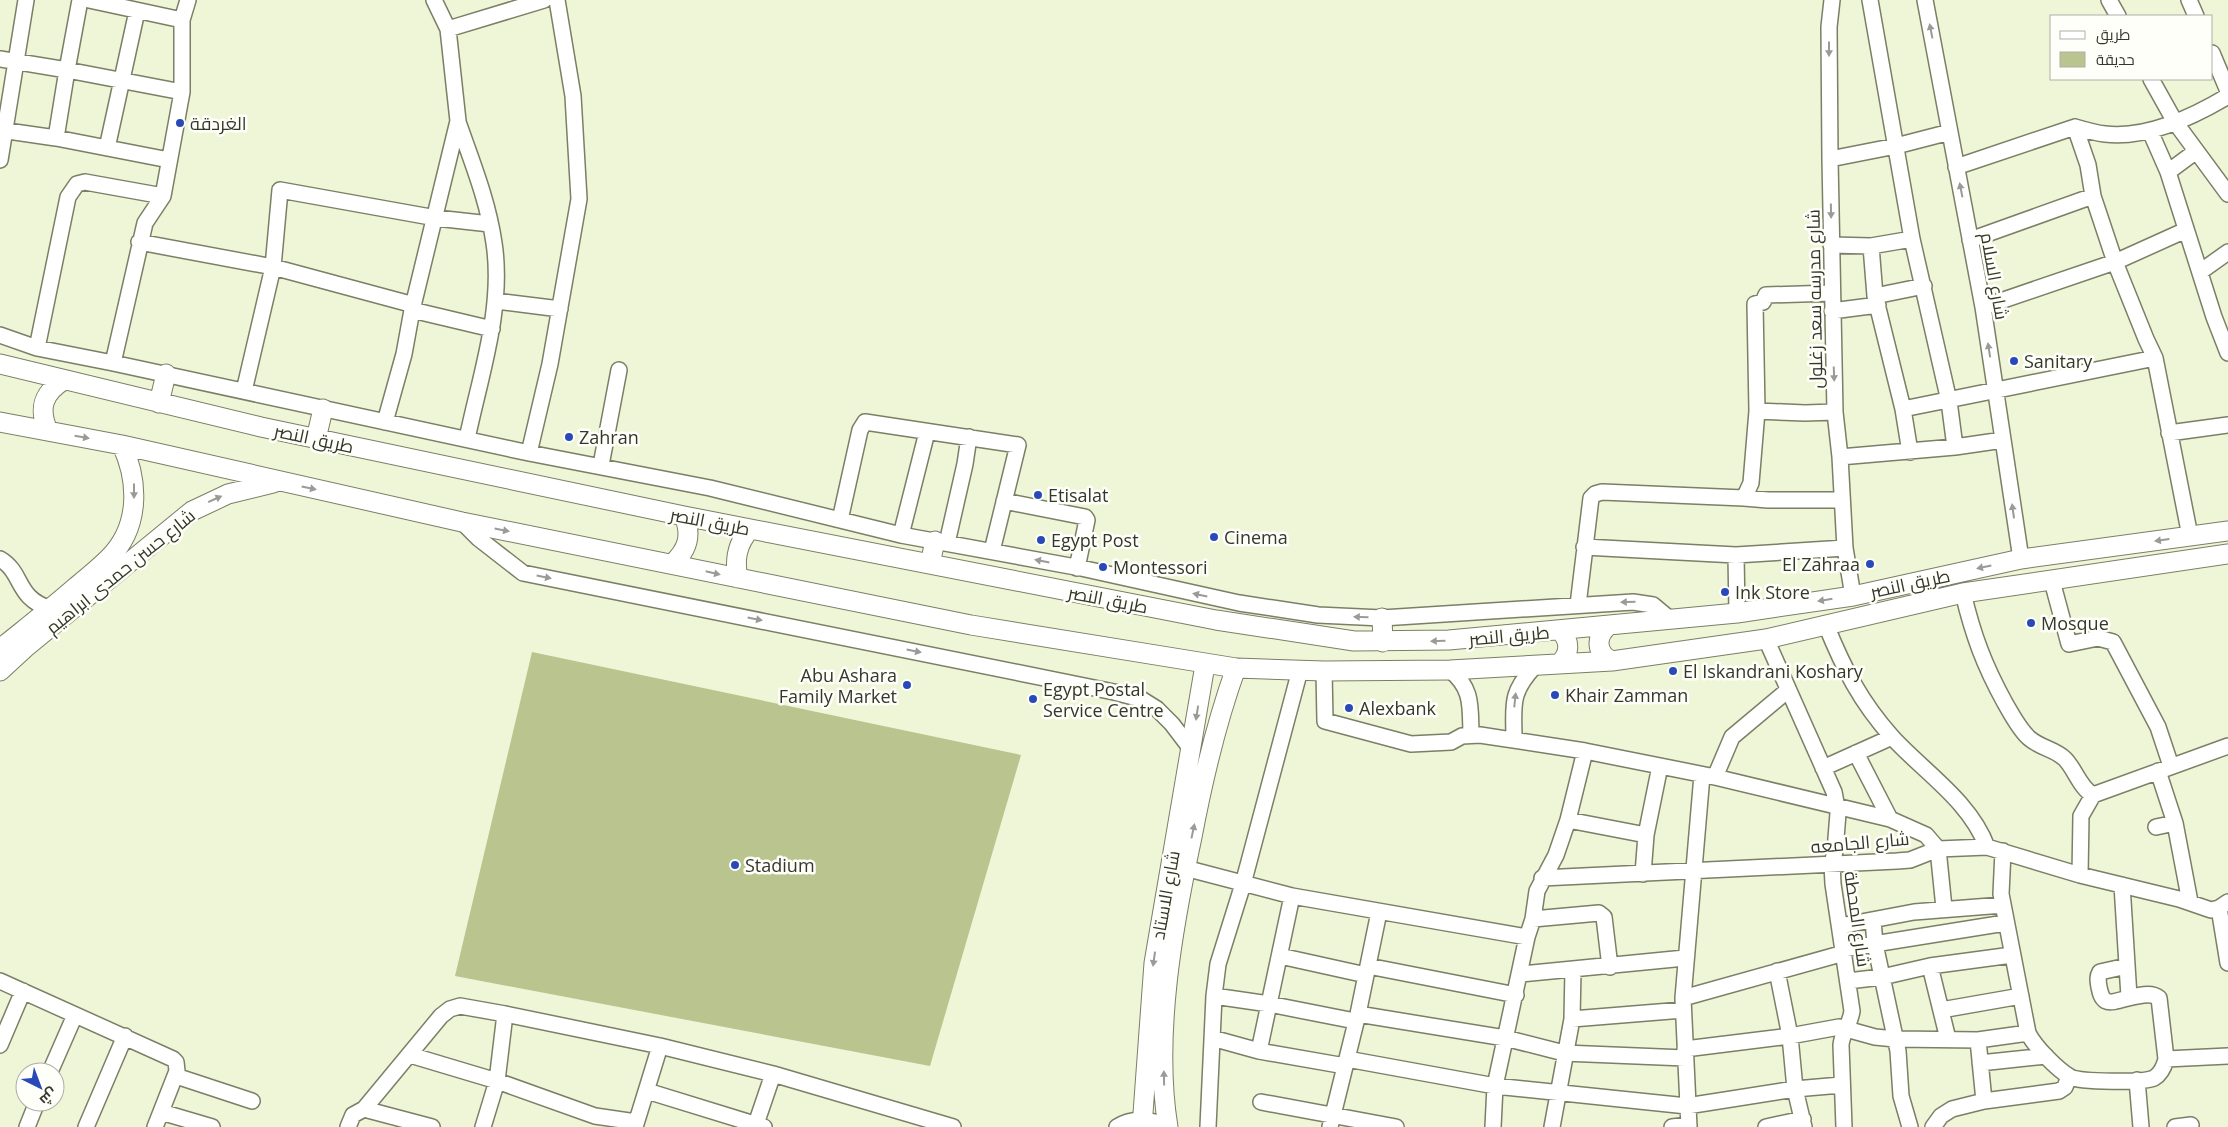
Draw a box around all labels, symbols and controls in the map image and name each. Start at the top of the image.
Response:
legend [2050,15,2213,80]
one-way arrow [1926,22,1934,38]
text: طريق [2096,24,2130,45]
one-way arrow [1825,41,1833,57]
text: حديقة [2096,49,2135,69]
place label: الغردقة [190,111,247,135]
marker: الغردقة [174,117,186,129]
one-way arrow [1956,182,1964,198]
one-way arrow [1827,203,1835,219]
street label: شارع مدرسه سعد زغلول [1800,209,1829,389]
street label: شارع السلام [1975,231,2014,322]
one-way arrow [1985,342,1993,358]
place label: Sanitary [2024,349,2093,373]
marker: Sanitary [2008,355,2020,367]
one-way arrow [1830,366,1838,382]
street label: طريق النصر [271,418,356,459]
place label: Zahran [579,425,639,449]
marker: Zahran [563,431,575,443]
one-way arrow [75,434,91,442]
one-way arrow [130,483,138,499]
place label: Etisalat [1048,483,1109,507]
one-way arrow [302,485,318,493]
marker: Etisalat [1032,489,1044,501]
one-way arrow [208,495,222,503]
street label: طريق النصر [667,501,752,541]
street label: شارع حسن حمدى ابراهيم [40,503,200,640]
one-way arrow [2009,503,2017,519]
place label: Cinema [1224,525,1288,549]
one-way arrow [495,526,510,534]
place label: Egypt Post [1051,528,1139,552]
marker: Cinema [1208,531,1220,543]
marker: Egypt Post [1035,534,1047,546]
one-way arrow [2154,536,2170,544]
place label: El Zahraa [1782,552,1860,576]
place label: Montessori [1113,555,1207,579]
one-way arrow [1034,557,1049,565]
marker: El Zahraa [1864,558,1876,570]
marker: Montessori [1097,561,1109,573]
street label: طريق النصر [1867,563,1952,604]
one-way arrow [1977,563,1992,571]
one-way arrow [705,569,720,577]
one-way arrow [536,574,552,582]
street label: طريق النصر [1065,579,1150,619]
place label: Ink Store [1735,580,1810,604]
marker: Ink Store [1719,586,1731,598]
one-way arrow [1192,591,1208,599]
one-way arrow [1817,596,1833,604]
one-way arrow [1620,598,1636,606]
place label: Mosque [2041,611,2109,635]
one-way arrow [1353,613,1369,621]
one-way arrow [747,615,763,623]
marker: Mosque [2025,617,2037,629]
street label: طريق النصر [1467,620,1551,652]
one-way arrow [1429,637,1445,645]
one-way arrow [907,647,922,655]
place label: El Iskandrani Koshary [1683,659,1864,683]
place label: Abu Ashara Family Market [779,663,897,708]
marker: El Iskandrani Koshary [1667,665,1679,677]
place label: Egypt Postal Service Centre [1043,677,1164,722]
marker: Abu Ashara Family Market [901,679,913,691]
place label: Khair Zamman [1565,683,1688,707]
marker: Khair Zamman [1549,689,1561,701]
one-way arrow [1511,691,1519,707]
marker: Egypt Postal Service Centre [1027,693,1039,705]
place label: Alexbank [1359,696,1437,720]
marker: Alexbank [1343,702,1355,714]
one-way arrow [1192,705,1200,721]
one-way arrow [1189,823,1197,838]
street label: شارع الجامعه [1810,826,1910,859]
street label: شارع الاستاد [1145,849,1186,942]
place label: Stadium [745,853,815,877]
marker: Stadium [729,859,741,871]
street label: شارع المحطة [1838,870,1877,968]
one-way arrow [1150,951,1158,967]
north arrow [15,1062,65,1112]
one-way arrow [1160,1070,1168,1086]
text: ش [36,1084,62,1110]

